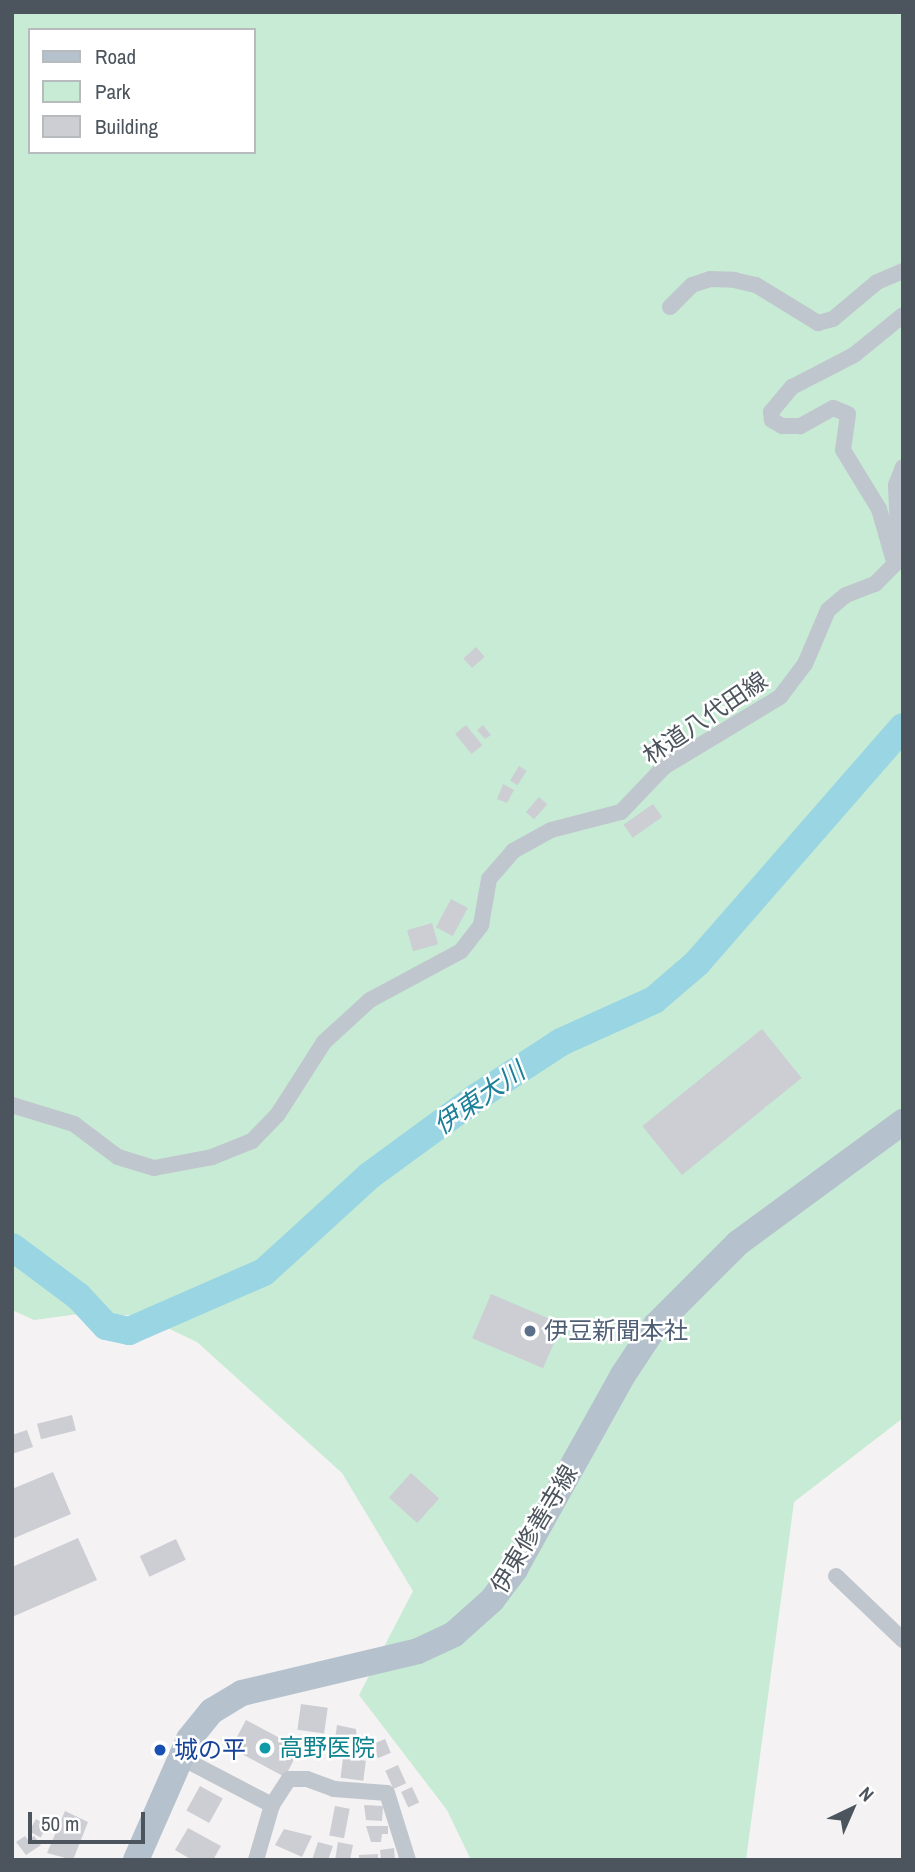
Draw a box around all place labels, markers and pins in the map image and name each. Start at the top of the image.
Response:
place label: 伊豆新聞本社 [544,1317,688,1345]
marker: 伊豆新聞本社 [522,1323,538,1339]
place label: 高野医院 [279,1734,375,1762]
place label: 城の平 [174,1736,246,1764]
marker: 高野医院 [257,1740,273,1756]
marker: 城の平 [152,1742,168,1758]

